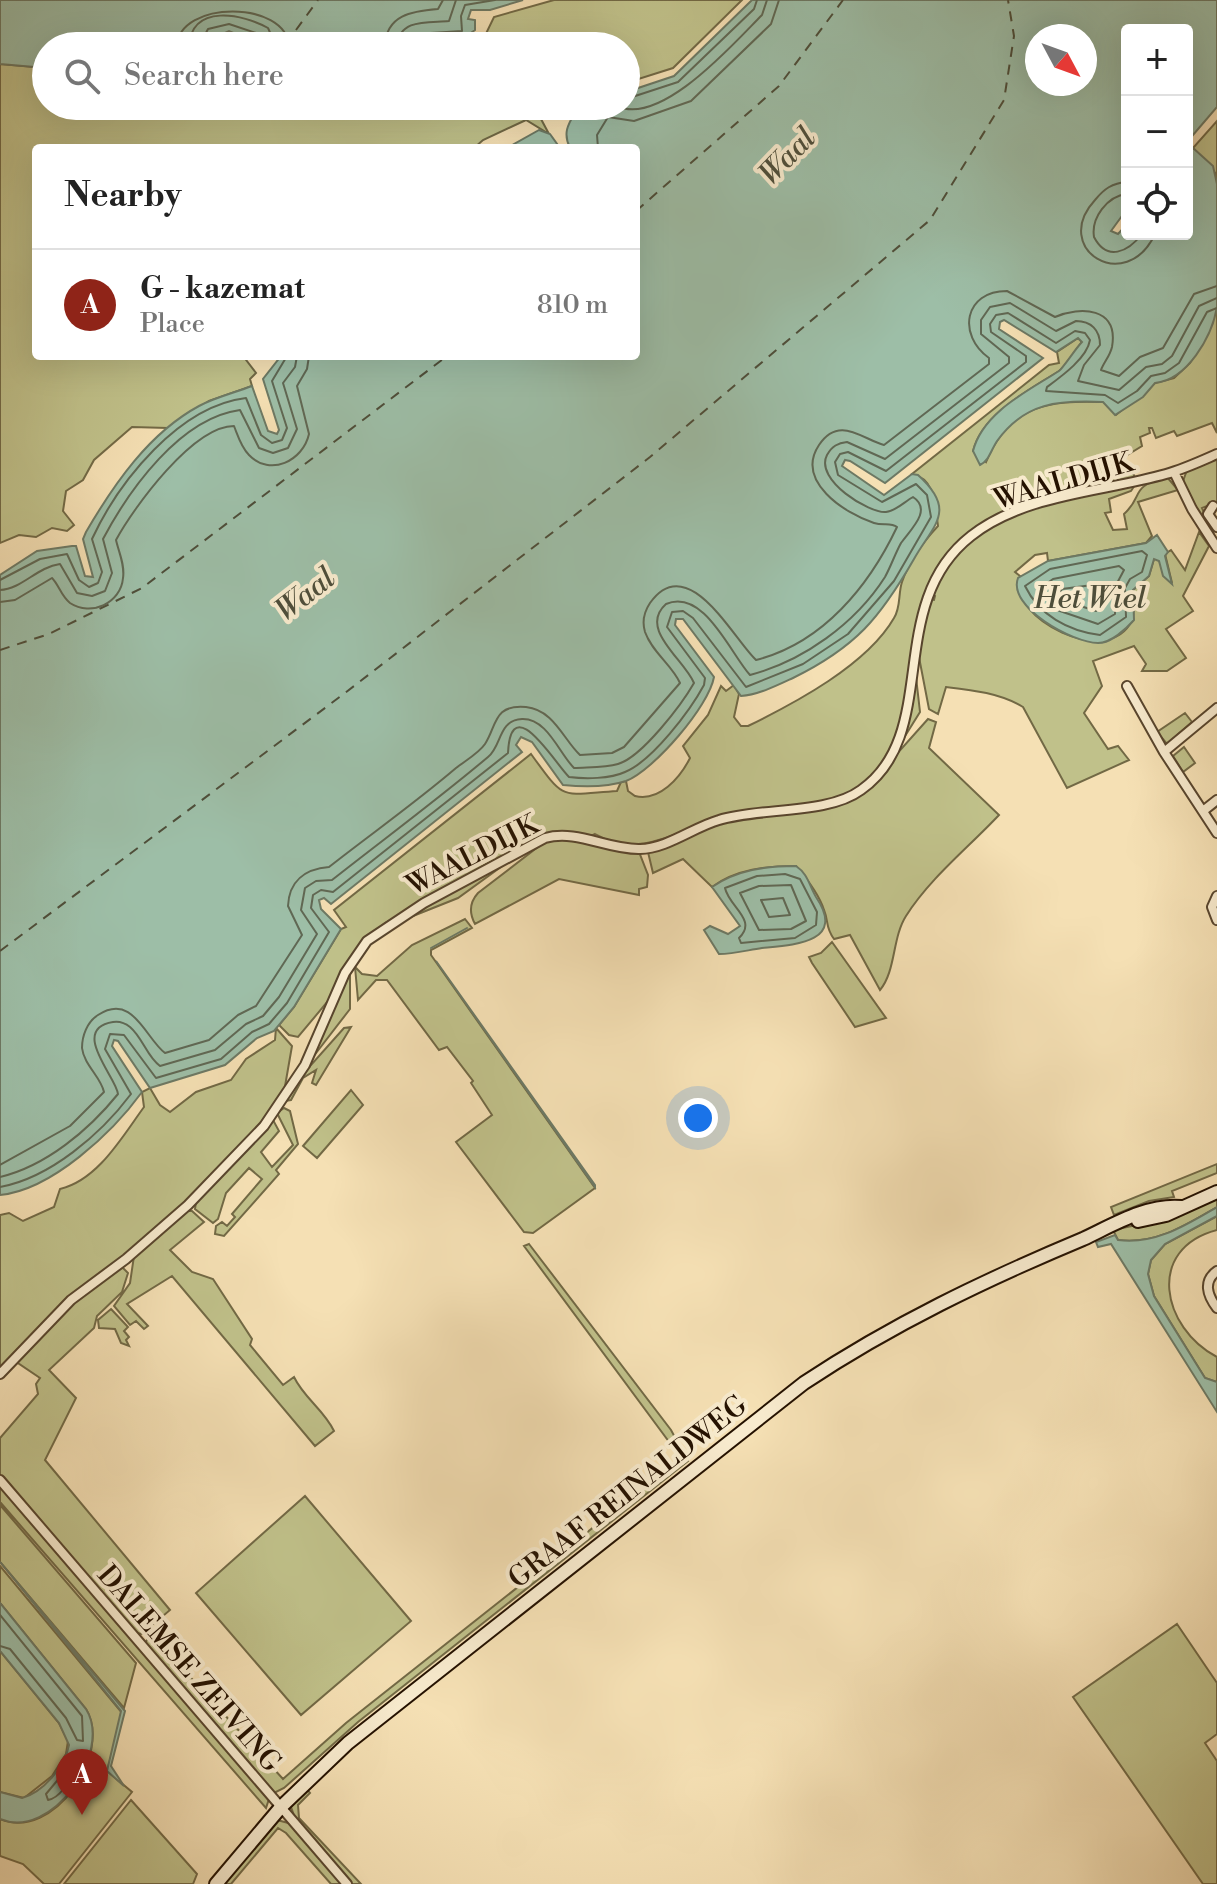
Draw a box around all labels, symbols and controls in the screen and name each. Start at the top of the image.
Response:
north arrow [1025,24,1097,96]
map controls [1121,24,1193,240]
button: + [1121,24,1193,96]
search box [32,32,640,120]
icon: search [60,54,104,98]
text: Search here [124,57,284,95]
button: − [1121,96,1193,168]
water label: Waal [751,119,825,194]
button: locate [1121,168,1193,240]
text: Nearby [64,175,182,217]
text: G - kazemat [140,270,305,308]
text: A [81,289,99,321]
text: 810 m [537,289,608,321]
text: Place [140,308,205,340]
street label: WAALDIJK [989,444,1139,518]
water label: Waal [268,559,344,630]
water label: Het Wiel [1033,580,1146,618]
street label: WAALDIJK [400,807,546,904]
your location [678,1098,718,1138]
street label: GRAAF REINALDWEG [502,1388,755,1596]
street label: DALEMSE ZEIVING [89,1558,289,1780]
pin: A [56,1749,108,1815]

